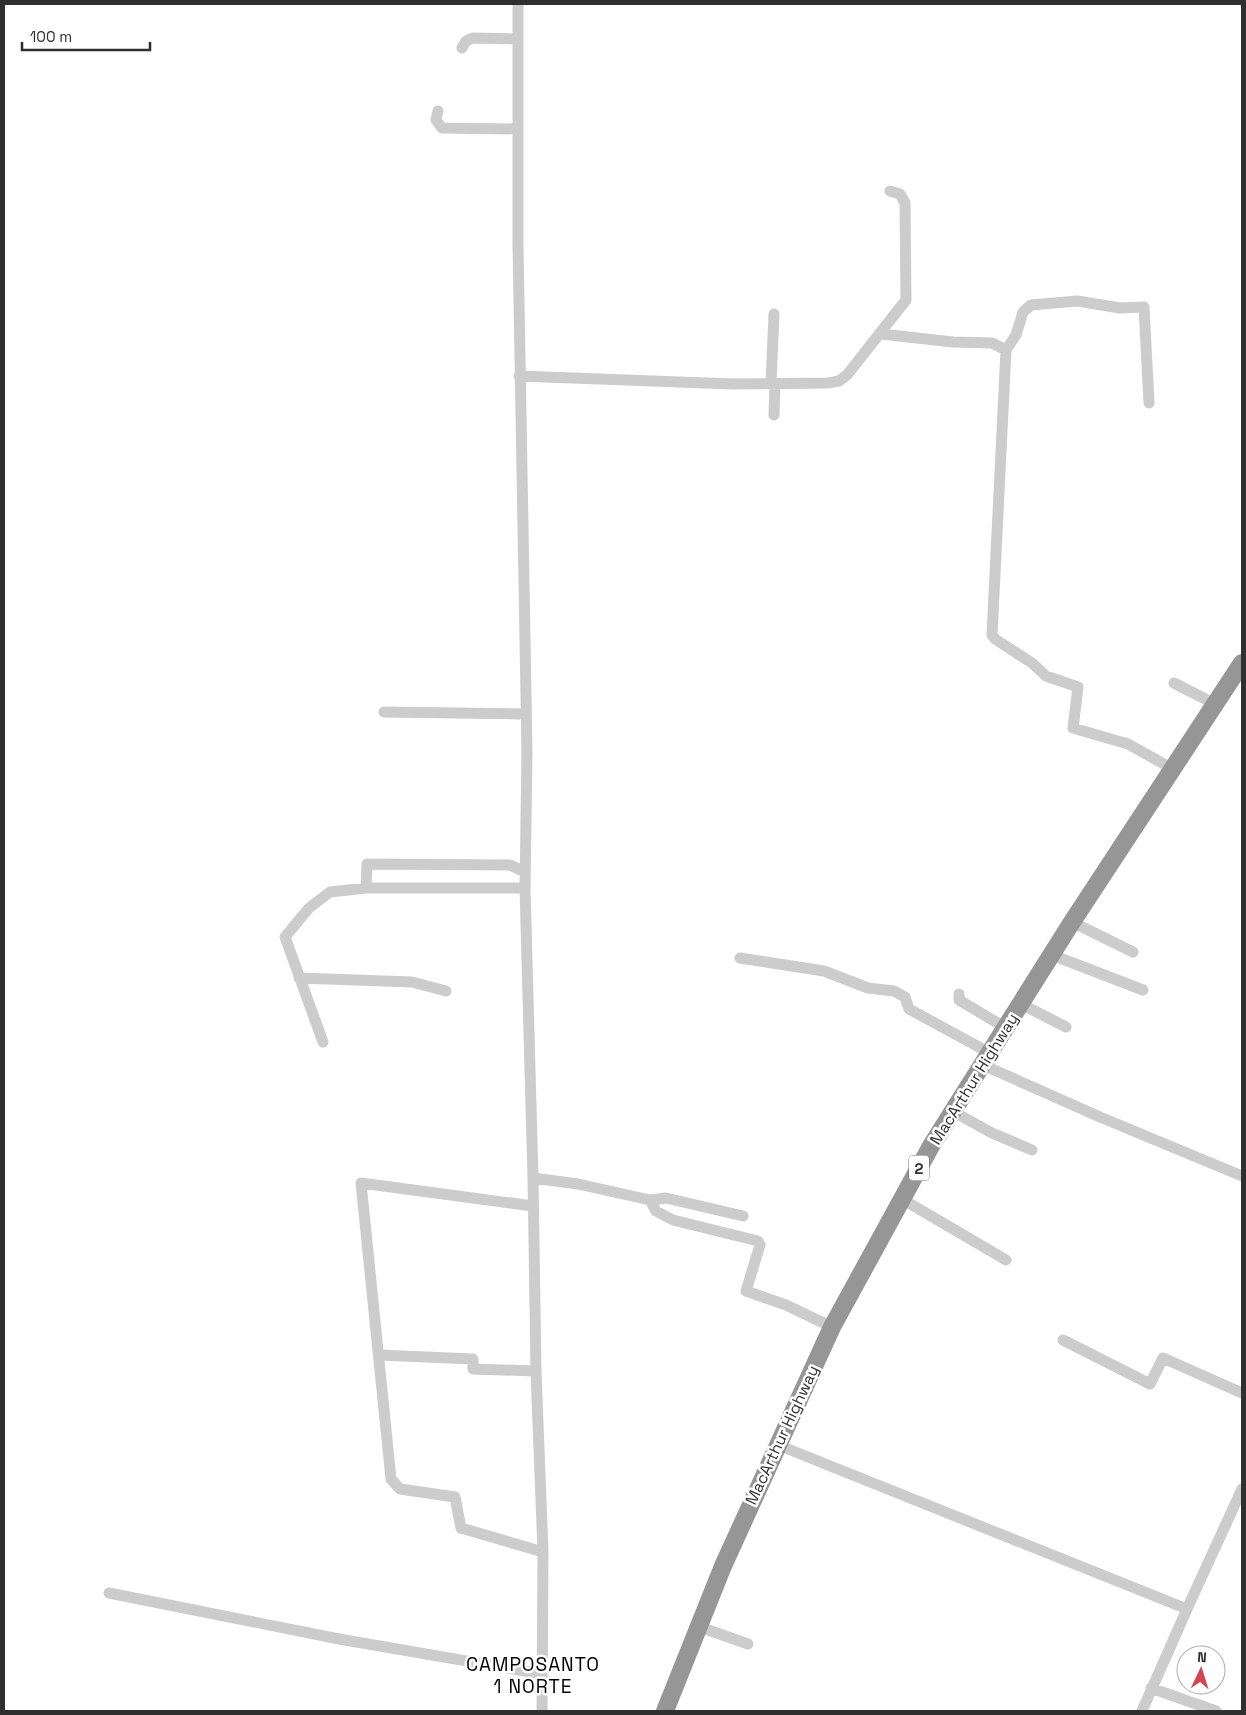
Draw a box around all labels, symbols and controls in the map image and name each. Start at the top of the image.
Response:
scale bar [22,20,150,52]
text: 100 m [30,27,72,46]
street label: MacArthur Highway [925,1009,1023,1149]
road number: 2 [909,1156,929,1180]
street label: MacArthur Highway [740,1362,824,1508]
north arrow [1176,1645,1226,1695]
text: N [1197,1648,1207,1666]
district label: CAMPOSANTO 1 NORTE [466,1652,600,1699]

